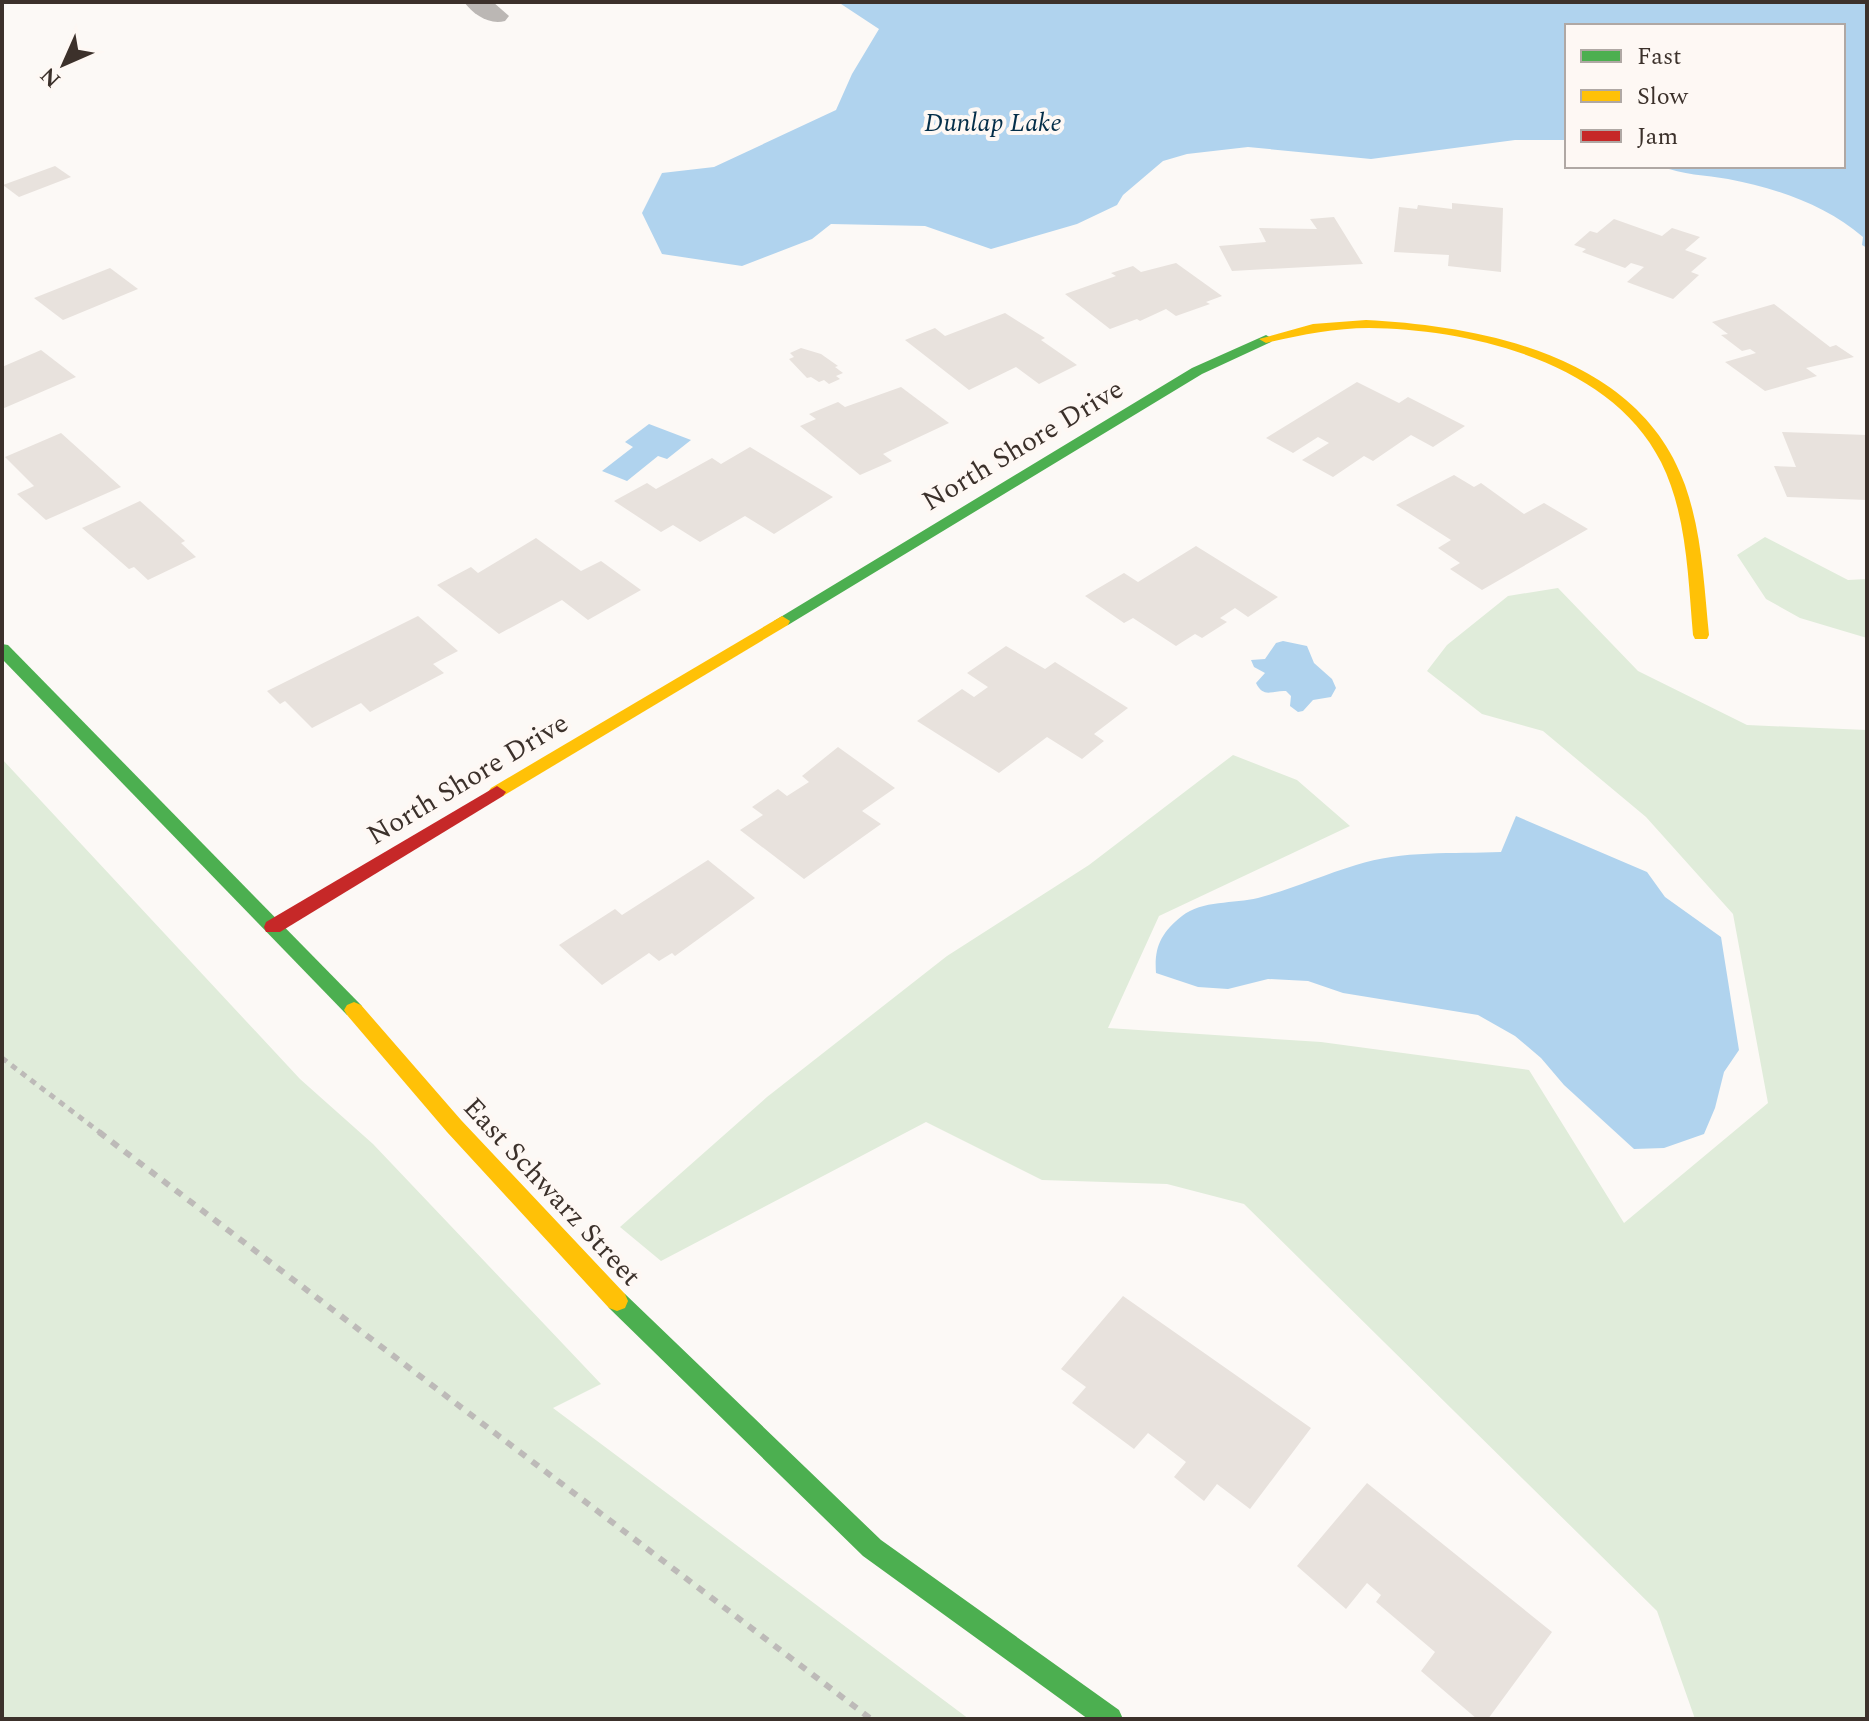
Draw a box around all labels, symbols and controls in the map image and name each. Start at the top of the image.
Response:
north arrow [24,24,104,104]
legend [1565,24,1845,168]
text: Fast [1637,39,1682,75]
text: N [33,59,69,95]
text: Slow [1637,79,1689,115]
water label: Dunlap Lake [924,103,1062,143]
text: Jam [1637,119,1678,155]
street label: North Shore Drive [914,368,1132,523]
street label: North Shore Drive [359,702,577,857]
street label: East Schwarz Street [452,1088,651,1296]

